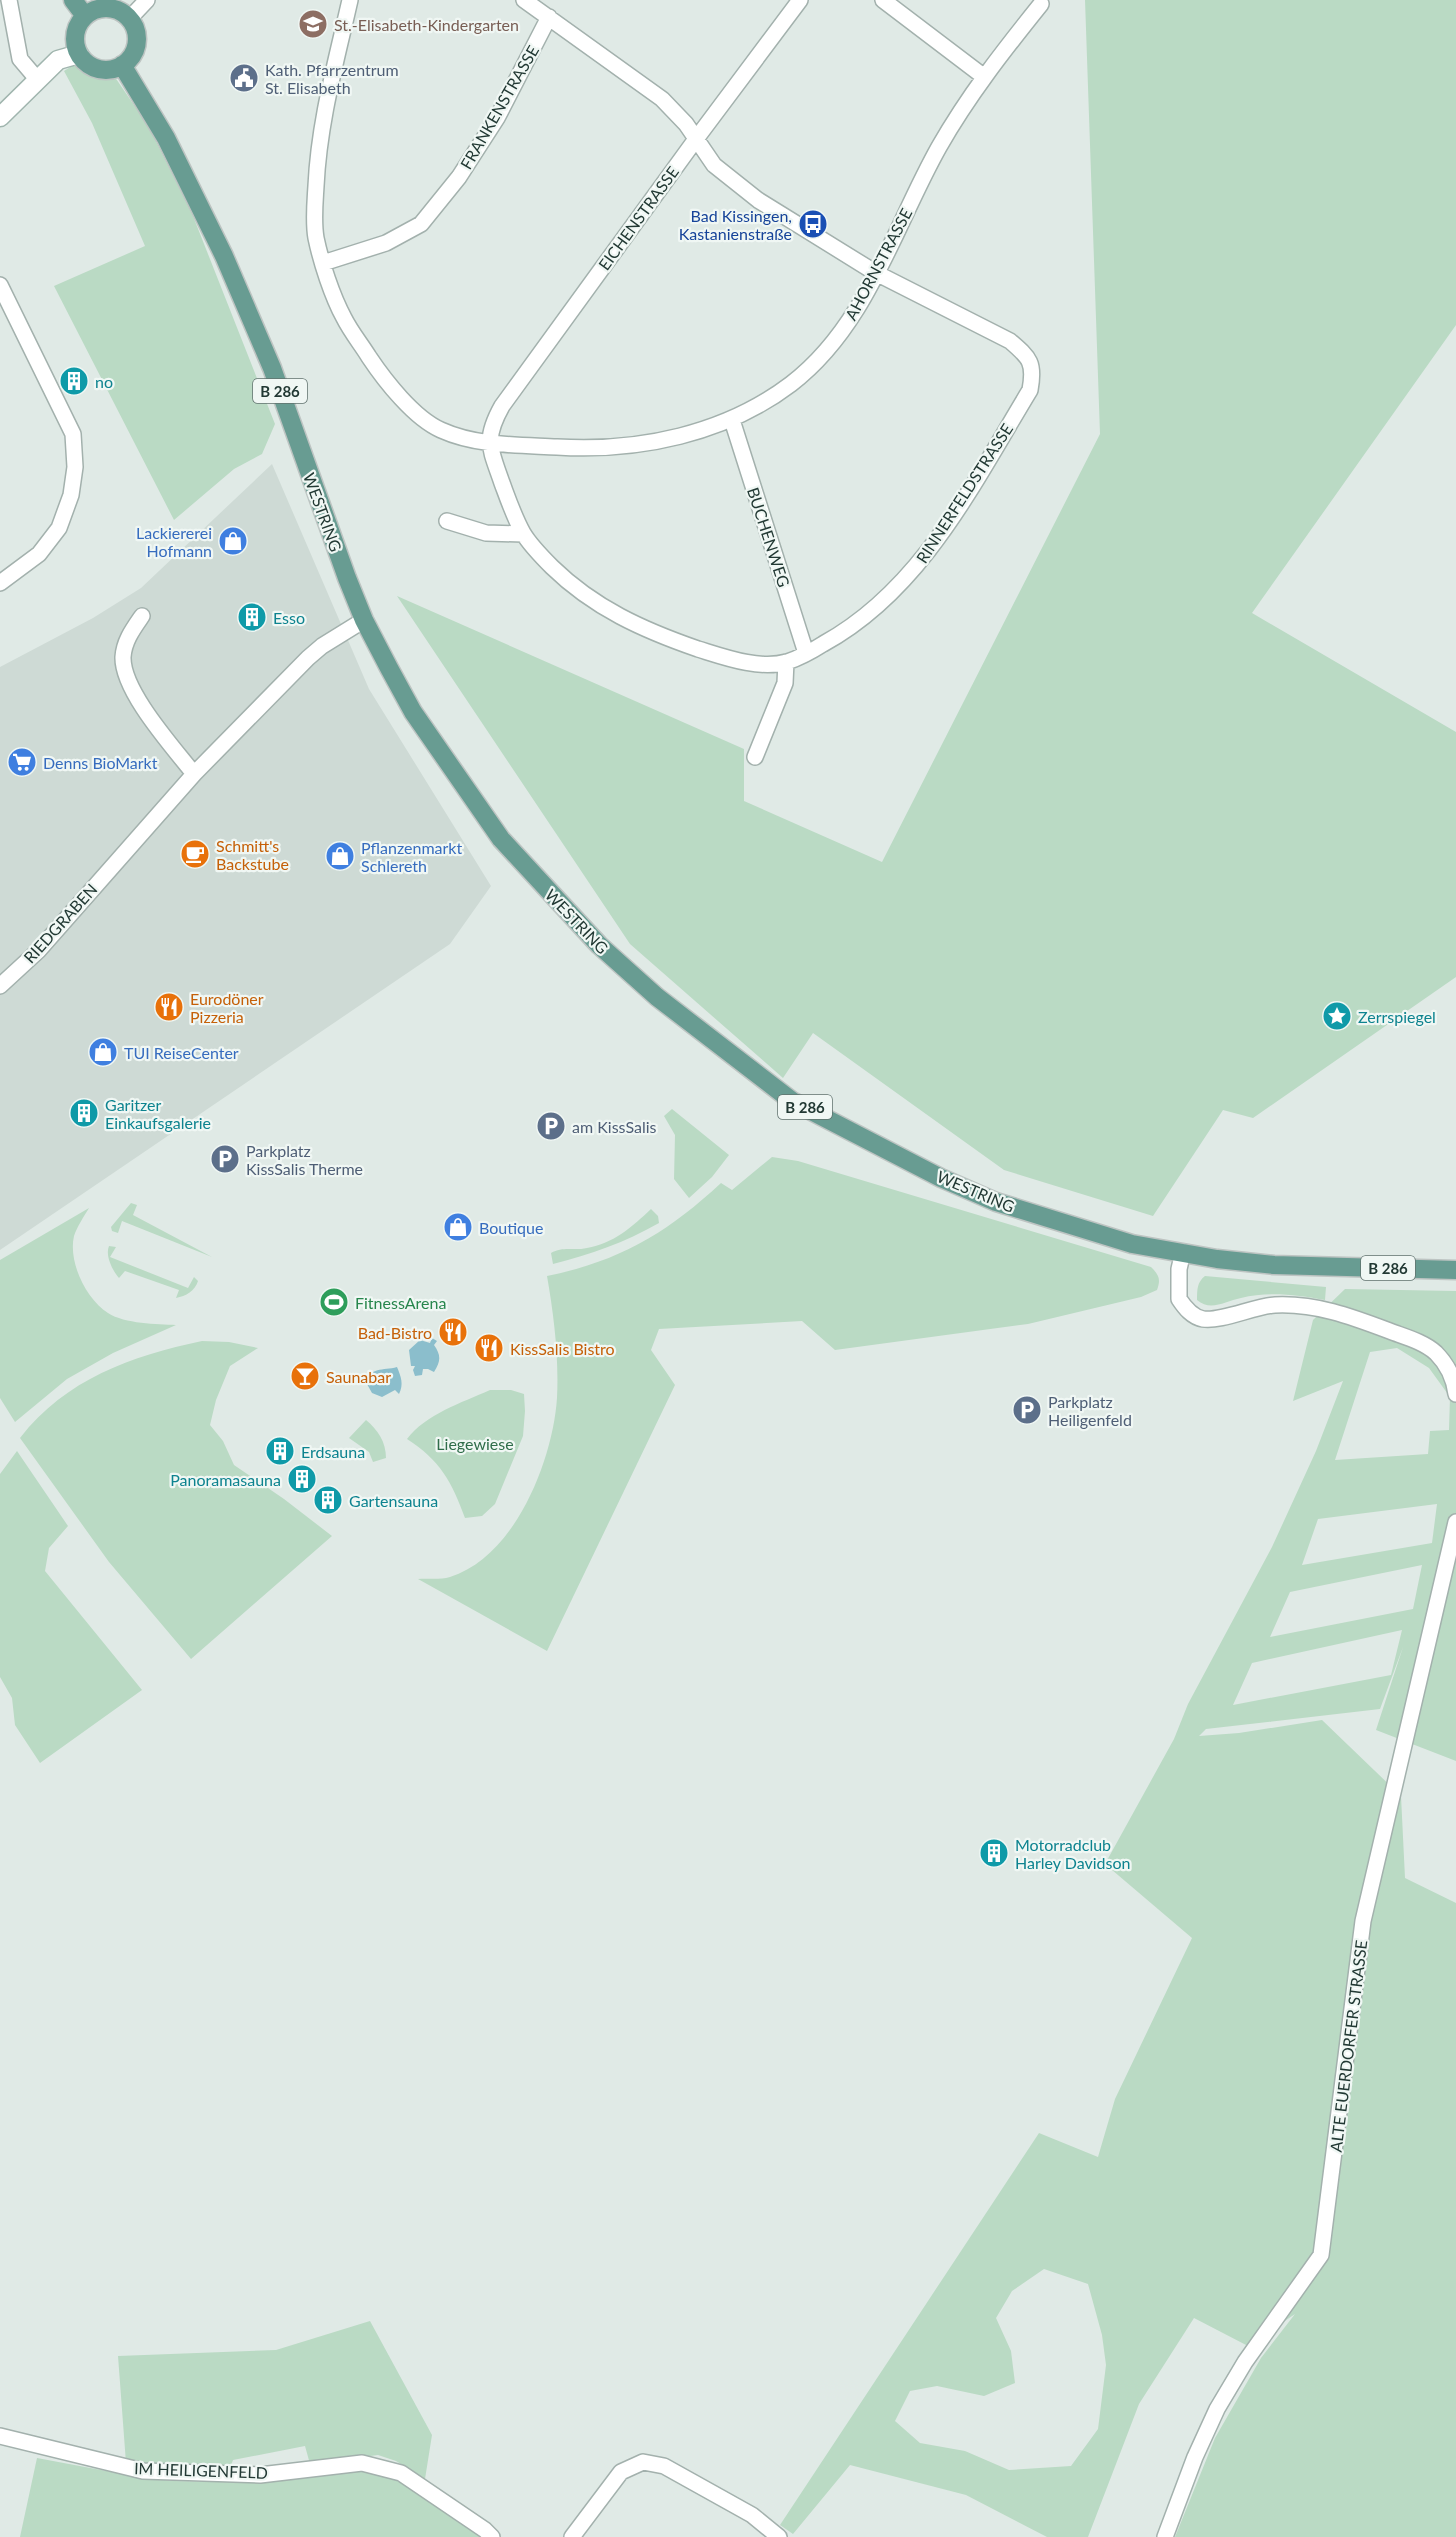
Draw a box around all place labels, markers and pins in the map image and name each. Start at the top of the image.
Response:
school or university icon: St.-Elisabeth-Kindergarten [297,8,329,40]
place label: St.-Elisabeth-Kindergarten [334,15,519,34]
place label: Kath. Pfarrzentrum St. Elisabeth [265,60,399,97]
public building icon: Kath. Pfarrzentrum St. Elisabeth [228,62,260,94]
place label: Bad Kissingen, Kastanienstraße [679,206,792,243]
bus stop icon: Bad Kissingen, Kastanienstraße [797,208,829,240]
building icon: no [58,365,90,397]
place label: no [95,372,113,391]
place label: Lackiererei Hofmann [136,523,212,560]
shop icon: Lackiererei Hofmann [217,525,249,557]
building icon: Esso [236,601,268,633]
place label: Esso [273,608,305,627]
supermarket icon: Denns BioMarkt [6,746,38,778]
place label: Denns BioMarkt [43,753,158,772]
place label: Schmitt's Backstube [216,836,289,873]
cafe icon: Schmitt's Backstube [179,838,211,870]
place label: Pflanzenmarkt Schlereth [361,838,462,875]
shop icon: Pflanzenmarkt Schlereth [324,840,356,872]
place label: Eurodöner Pizzeria [190,989,264,1026]
restaurant icon: Eurodöner Pizzeria [153,991,185,1023]
place icon: Zerrspiegel [1321,1000,1353,1032]
place label: Zerrspiegel [1358,1007,1436,1026]
shop icon: TUI ReiseCenter [87,1036,119,1068]
place label: TUI ReiseCenter [124,1043,239,1062]
place label: Garitzer Einkaufsgalerie [105,1095,211,1132]
building icon: Garitzer Einkaufsgalerie [68,1097,100,1129]
parking icon: am KissSalis [535,1110,567,1142]
place label: am KissSalis [572,1117,657,1136]
place label: Parkplatz KissSalis Therme [246,1141,363,1178]
parking icon: Parkplatz KissSalis Therme [209,1143,241,1175]
shop icon: Boutique [442,1211,474,1243]
place label: Boutique [479,1218,543,1237]
sports icon: FitnessArena [318,1286,350,1318]
place label: FitnessArena [355,1293,446,1312]
restaurant icon: Bad-Bistro [437,1316,469,1348]
place label: Bad-Bistro [358,1323,432,1342]
restaurant icon: KissSalis Bistro [473,1332,505,1364]
place label: KissSalis Bistro [510,1339,615,1358]
bar icon: Saunabar [289,1360,321,1392]
place label: Saunabar [326,1367,391,1386]
place label: Parkplatz Heiligenfeld [1048,1392,1132,1429]
parking icon: Parkplatz Heiligenfeld [1011,1394,1043,1426]
building icon: Erdsauna [264,1435,296,1467]
place label: Erdsauna [301,1442,365,1461]
building icon: Panoramasauna [286,1463,318,1495]
place label: Panoramasauna [170,1470,281,1489]
building icon: Gartensauna [312,1484,344,1516]
place label: Gartensauna [349,1491,438,1510]
place label: Motorradclub Harley Davidson [1015,1835,1130,1872]
building icon: Motorradclub Harley Davidson [978,1837,1010,1869]

